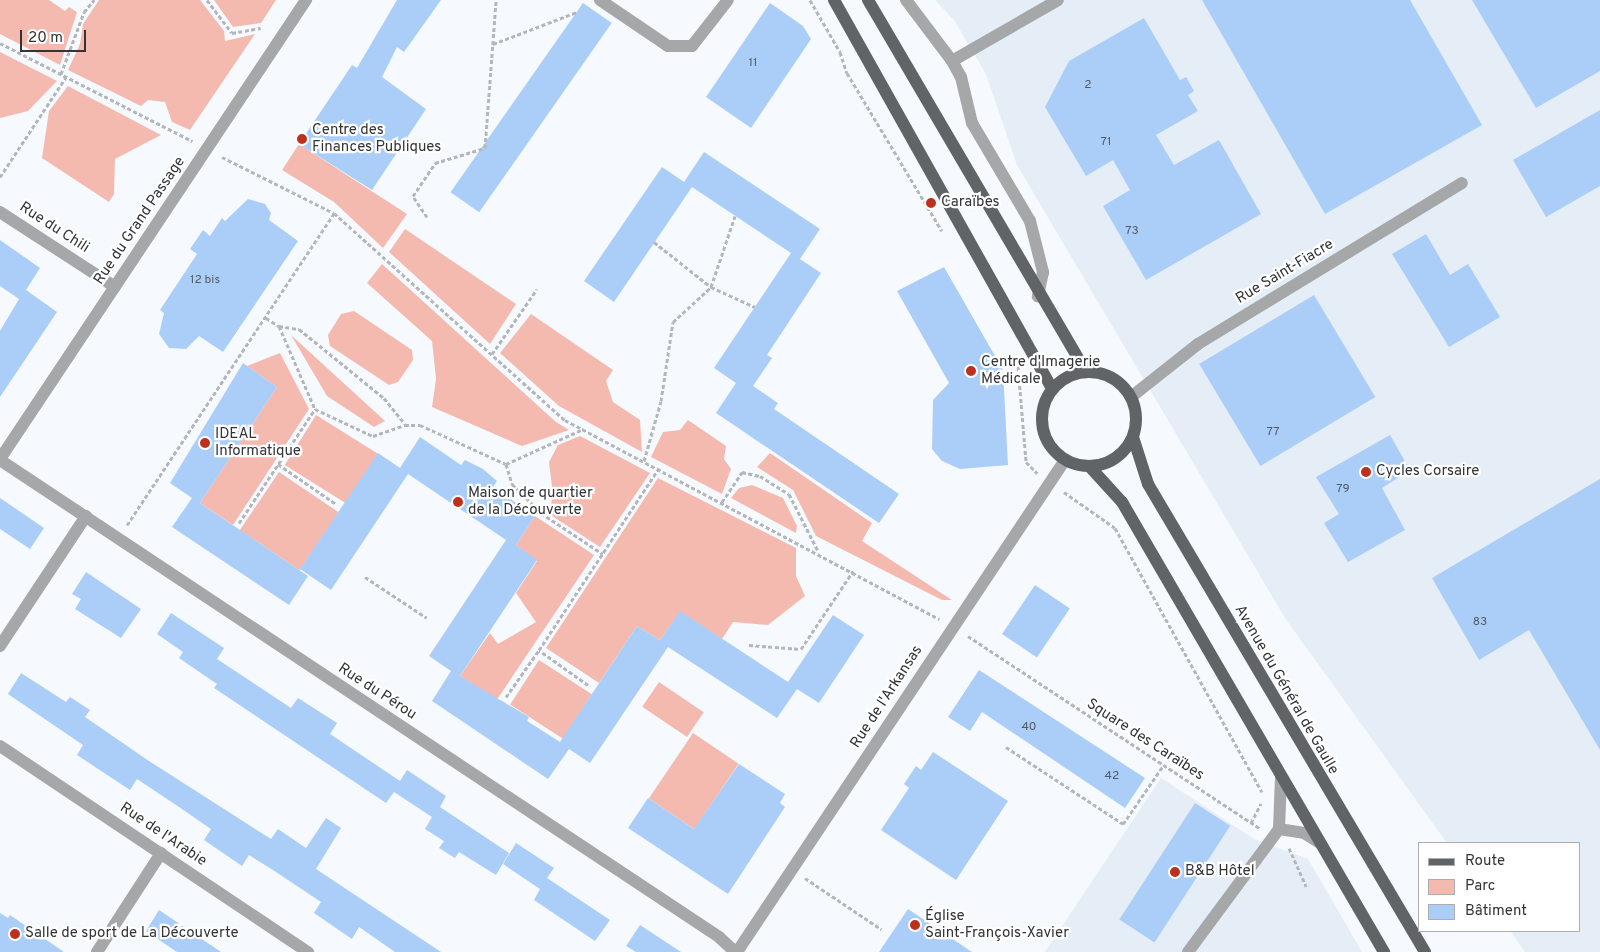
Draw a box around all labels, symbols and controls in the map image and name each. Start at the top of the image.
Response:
scale bar [22,20,89,52]
text: 20 m [28,29,63,48]
house number: 11 [749,57,757,71]
house number: 2 [1084,79,1092,93]
place label: Centre des Finances Publiques [312,121,441,156]
marker: Centre des Finances Publiques [296,133,308,145]
house number: 71 [1101,136,1111,150]
street label: Rue du Grand Passage [91,154,189,288]
place label: Caraïbes [941,194,1000,212]
marker: Caraïbes [925,197,937,209]
street label: Rue du Chili [16,199,92,257]
house number: 73 [1125,225,1139,239]
street label: Rue Saint-Fiacre [1233,236,1337,308]
house number: 12 bis [190,274,220,288]
place label: Centre d'Imagerie Médicale [981,353,1100,388]
marker: Centre d'Imagerie Médicale [965,365,977,377]
place label: IDEAL Informatique [215,425,301,460]
house number: 77 [1267,426,1279,440]
marker: IDEAL Informatique [199,437,211,449]
place label: Cycles Corsaire [1376,463,1479,481]
marker: Cycles Corsaire [1360,466,1372,478]
house number: 79 [1336,483,1350,497]
place label: Maison de quartier de la Découverte [468,484,593,519]
marker: Maison de quartier de la Découverte [452,496,464,508]
street label: Avenue du Général de Gaulle [1230,602,1342,778]
house number: 83 [1473,616,1487,630]
street label: Rue de l'Arkansas [847,642,927,752]
street label: Rue du Pérou [334,660,420,724]
street label: Square des Caraïbes [1083,695,1207,785]
house number: 40 [1021,721,1037,735]
house number: 42 [1105,770,1119,784]
street label: Rue de l'Arabie [116,799,210,871]
legend [1418,842,1580,932]
text: Route [1465,852,1505,871]
place label: B&B Hôtel [1185,863,1255,881]
marker: B&B Hôtel [1169,866,1181,878]
text: Parc [1465,877,1495,896]
text: Bâtiment [1465,902,1527,921]
place label: Église Saint-François-Xavier [925,907,1069,942]
marker: Église Saint-François-Xavier [909,919,921,931]
place label: Salle de sport de La Découverte [25,925,239,943]
marker: Salle de sport de La Découverte [9,928,21,940]

